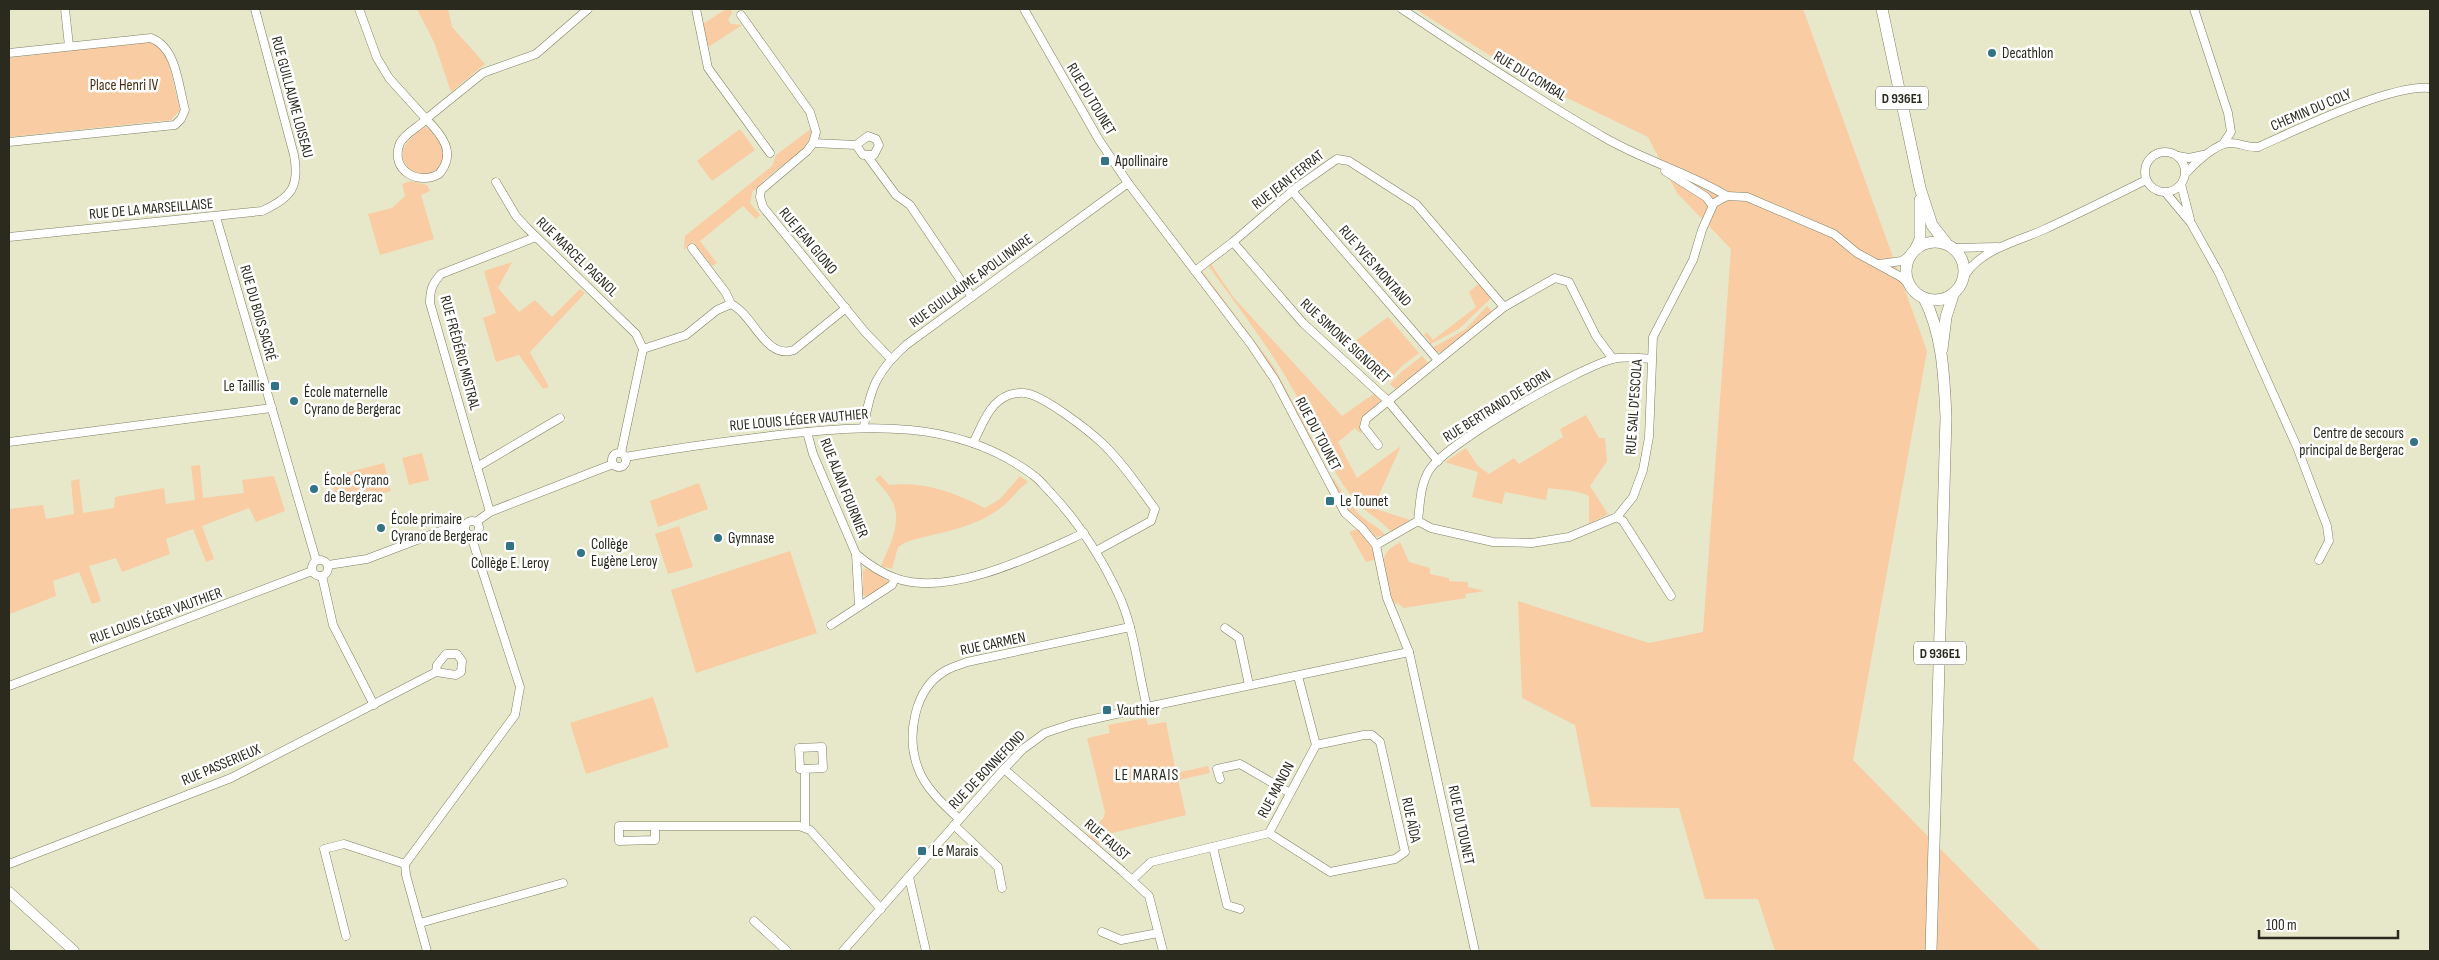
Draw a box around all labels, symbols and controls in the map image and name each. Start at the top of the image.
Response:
street label: RUE GUILLAUME LOISEAU [267,34,317,160]
place label: Decathlon [2002,44,2053,63]
street label: RUE DU COMBAL [1490,47,1570,106]
marker: Decathlon [1986,47,1998,59]
street label: RUE DU TOUNET [1062,60,1120,138]
park label: Place Henri IV [90,76,159,95]
street label: CHEMIN DU COLY [2268,84,2355,135]
road number: D 936E1 [1876,86,1928,110]
street label: RUE JEAN FERRAT [1248,146,1328,214]
place label: Apollinaire [1114,152,1168,171]
marker: Apollinaire [1099,155,1111,167]
street label: RUE DE LA MARSEILLAISE [88,194,214,224]
street label: RUE JEAN GIONO [775,204,841,278]
street label: RUE MARCEL PAGNOL [532,213,622,301]
street label: RUE YVES MONTAND [1334,221,1416,311]
street label: RUE GUILLAUME APOLLINAIRE [906,230,1036,332]
street label: RUE DU BOIS SACRÉ [235,263,281,363]
street label: RUE FRÉDÉRIC MISTRAL [436,293,485,413]
street label: RUE SIMONE SIGNORET [1296,294,1394,388]
street label: RUE SAIL D'ESCOLA [1621,358,1647,455]
street label: RUE BERTRAND DE BORN [1439,365,1555,447]
place label: Le Taillis [223,377,265,396]
marker: Le Taillis [269,380,281,392]
place label: École maternelle Cyrano de Bergerac [304,383,401,419]
street label: RUE DU TOUNET [1291,394,1345,474]
marker: École maternelle Cyrano de Bergerac [288,395,300,407]
street label: RUE LOUIS LÉGER VAUTHIER [729,404,869,436]
place label: Centre de secours principal de Bergerac [2299,424,2404,460]
street label: RUE ALAIN FOURNIER [815,435,873,541]
marker: Centre de secours principal de Bergerac [2408,436,2420,448]
place label: École Cyrano de Bergerac [324,471,389,507]
marker: École Cyrano de Bergerac [308,483,320,495]
place label: Le Tounet [1340,492,1389,511]
marker: Le Tounet [1324,495,1336,507]
place label: École primaire Cyrano de Bergerac [391,510,488,546]
marker: École primaire Cyrano de Bergerac [375,522,387,534]
place label: Gymnase [728,529,774,548]
marker: Gymnase [712,532,724,544]
place label: Collège Eugène Leroy [591,535,658,571]
marker: Collège E. Leroy [504,540,516,552]
marker: Collège Eugène Leroy [575,547,587,559]
place label: Collège E. Leroy [471,554,549,573]
street label: RUE LOUIS LÉGER VAUTHIER [87,583,225,649]
street label: RUE CARMEN [959,628,1027,660]
road number: D 936E1 [1914,641,1966,664]
place label: Vauthier [1117,701,1160,720]
marker: Vauthier [1101,704,1113,716]
street label: RUE DE BONNEFOND [945,727,1029,813]
street label: RUE PASSERIEUX [179,740,264,790]
street label: RUE MANON [1253,759,1299,821]
district label: LE MARAIS [1115,766,1179,785]
street label: RUE DU TOUNET [1443,784,1479,866]
street label: RUE AÏDA [1397,796,1425,845]
street label: RUE FAUST [1080,815,1134,865]
place label: Le Marais [932,842,979,861]
marker: Le Marais [916,845,928,857]
scale bar [2259,908,2398,940]
text: 100 m [2266,916,2297,935]

